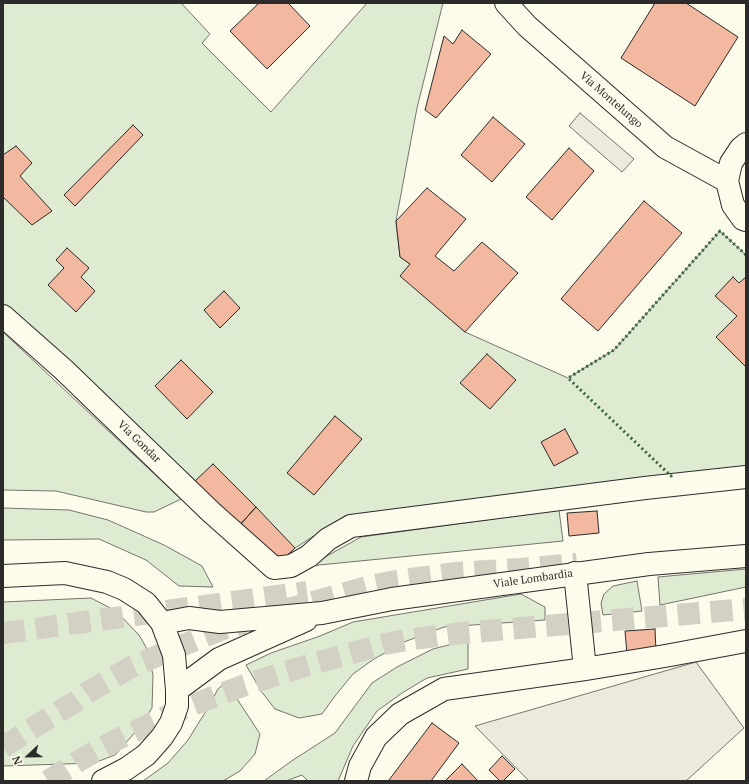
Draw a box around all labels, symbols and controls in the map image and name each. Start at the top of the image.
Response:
street label: Via Montelungo [577,69,645,131]
street label: Via Gondar [115,418,163,466]
street label: Viale Lombardia [492,567,574,591]
north arrow [8,736,48,776]
text: N [9,754,25,767]

